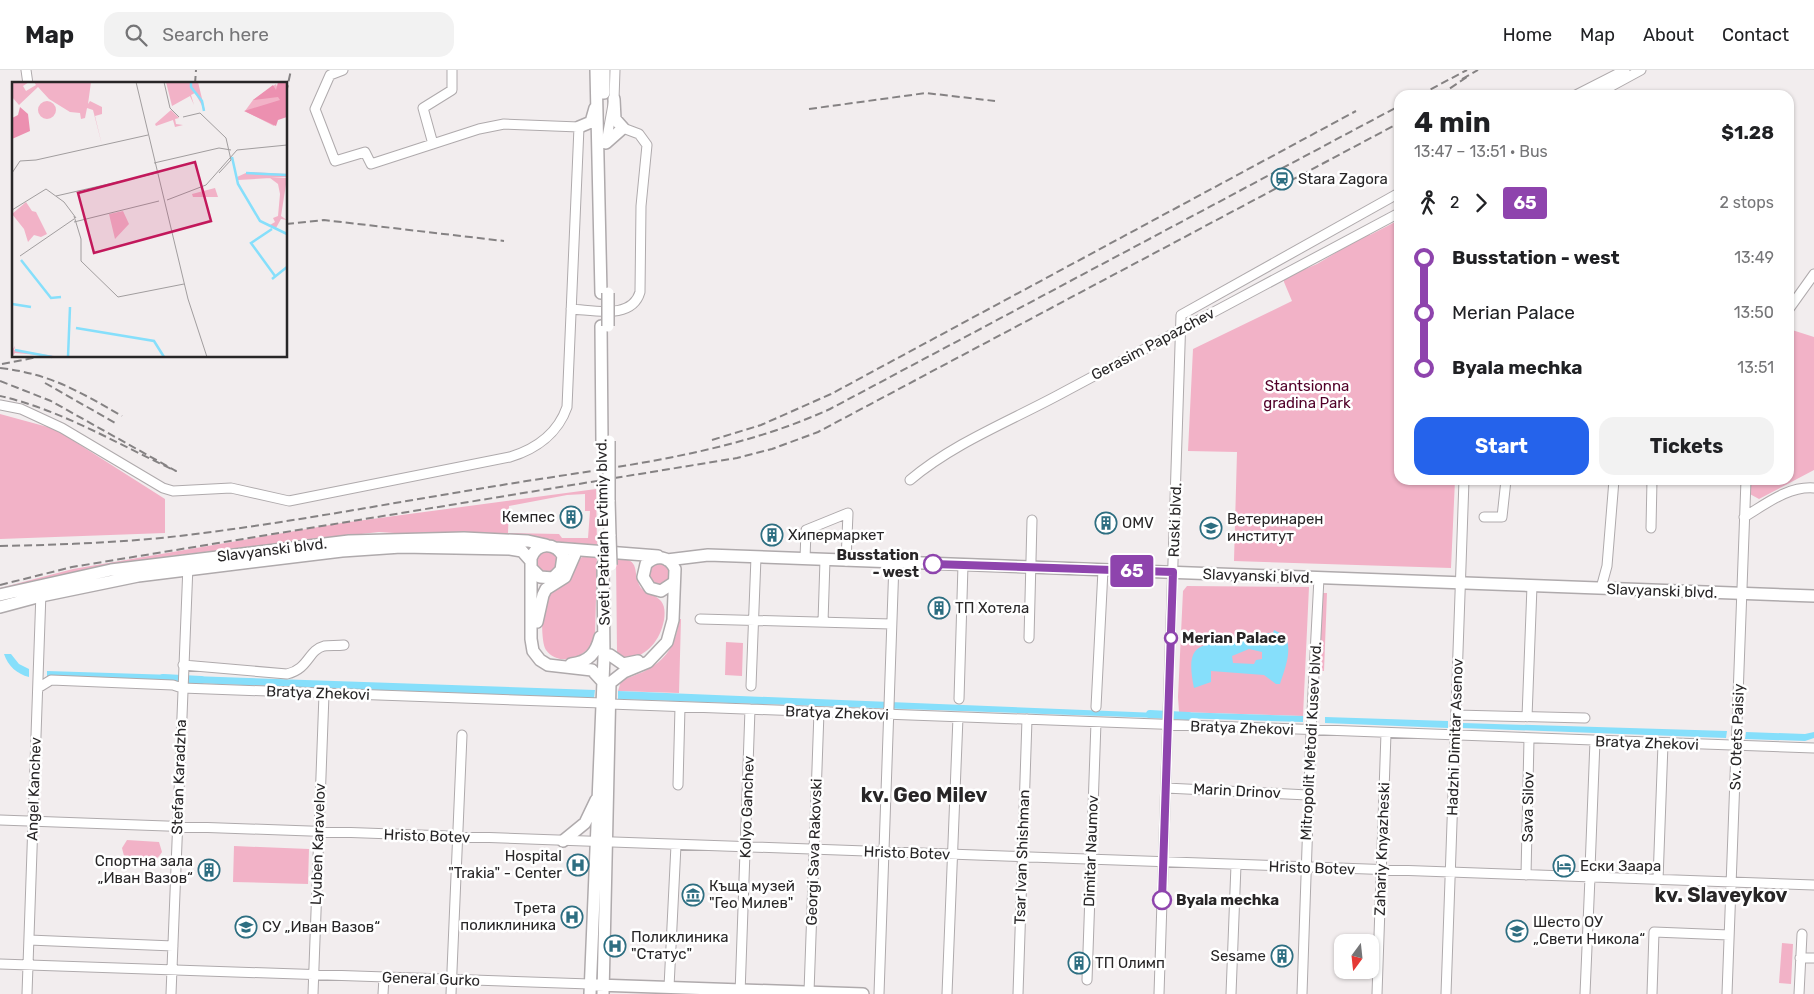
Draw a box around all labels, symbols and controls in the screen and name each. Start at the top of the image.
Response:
search box [104,12,454,57]
text: Map [25,21,74,49]
icon: search [122,21,150,49]
text: Search here [162,23,269,46]
text: Home [1503,24,1552,46]
text: Map [1580,24,1615,46]
text: About [1643,24,1694,46]
text: Contact [1722,24,1789,46]
inset map [12,82,288,358]
text: 4 min [1414,106,1491,139]
text: $1.28 [1721,121,1774,144]
text: 13:47 – 13:51 · Bus [1414,142,1548,161]
station icon: Stara Zagora [1270,167,1294,191]
place label: Stara Zagora [1298,170,1388,188]
icon: walk [1414,189,1442,217]
icon: forward [1467,189,1495,217]
text: 65 [1513,192,1537,214]
text: 2 [1450,193,1459,212]
text: 2 stops [1719,193,1774,212]
text: Busstation - west [1452,246,1620,269]
text: 13:49 [1734,248,1774,267]
text: Merian Palace [1452,301,1575,324]
text: 13:50 [1734,303,1774,322]
street label: Gerasim Papazchev [1088,304,1218,384]
text: Byala mechka [1452,356,1583,379]
text: 13:51 [1737,358,1774,377]
park label: Stantsionna gradina Park [1263,377,1351,412]
button: Start [1414,417,1589,475]
button: Tickets [1599,417,1774,475]
street label: Sveti Patriarh Evtimiy blvd. [592,438,614,626]
street label: Ruski blvd. [1165,482,1185,558]
building icon: Кемпес [559,505,583,529]
place label: Кемпес [502,508,555,526]
place label: Ветеринарен институт [1227,510,1323,545]
building icon: OMV [1094,511,1118,535]
place label: OMV [1122,514,1154,532]
school or university icon: Ветеринарен институт [1199,516,1223,540]
building icon: Хипермаркет [760,523,784,547]
place label: Хипермаркет [788,526,884,544]
street label: Slavyanski blvd. [216,534,328,566]
place label: Busstation - west [836,546,919,581]
marker: Busstation - west [923,554,943,574]
line badge: 65 [1110,555,1154,587]
text: 65 [1120,560,1144,582]
street label: Slavyanski blvd. [1202,565,1314,587]
street label: Slavyanski blvd. [1606,580,1718,602]
building icon: ТП Хотела [927,596,951,620]
place label: ТП Хотела [955,599,1029,617]
place label: Merian Palace [1182,629,1286,647]
marker: Merian Palace [1164,631,1178,645]
street label: Mitropolit Metodi Kusev blvd. [1297,641,1325,841]
street label: Hadzhi Dimitar Asenov [1443,658,1467,816]
street label: Bratya Zhekovi [266,682,370,704]
street label: Sv. Otets Paisiy [1726,683,1748,791]
street label: Bratya Zhekovi [785,702,889,724]
street label: Bratya Zhekovi [1190,717,1294,739]
street label: Stefan Karadzha [168,719,190,835]
street label: Bratya Zhekovi [1595,732,1699,754]
street label: Angel Kanchev [23,737,45,841]
street label: Kolyo Ganchev [736,755,758,859]
street label: Sava Silov [1518,772,1538,842]
street label: Georgi Sava Rakovski [802,778,826,926]
street label: Marin Drinov [1193,780,1281,802]
street label: Zahariy Knyazheski [1371,782,1393,916]
street label: Lyuben Karavelov [307,783,329,905]
district label: kv. Geo Milev [861,783,987,807]
street label: Tsar Ivan Shishman [1011,789,1033,925]
street label: Dimitar Naumov [1080,795,1102,907]
street label: Hristo Botev [383,825,471,847]
street label: Hristo Botev [863,842,951,864]
place label: Hospital "Trakia" - Center [448,847,562,882]
place label: Спортна зала „Иван Вазов“ [95,852,193,887]
hospital icon: Hospital "Trakia" - Center [566,853,590,877]
hotel icon: Ески Заара [1552,854,1576,878]
street label: Hristo Botev [1268,857,1356,879]
place label: Ески Заара [1580,857,1661,875]
building icon: Спортна зала „Иван Вазов“ [197,858,221,882]
place label: Къща музей "Гео Милев" [709,877,795,912]
museum icon: Къща музей "Гео Милев" [681,883,705,907]
district label: kv. Slaveykov [1655,883,1788,907]
marker: Byala mechka [1152,890,1172,910]
place label: Byala mechka [1176,891,1279,909]
place label: Трета поликлиника [460,899,556,934]
hospital icon: Трета поликлиника [560,905,584,929]
place label: Шесто ОУ „Свети Никола“ [1533,913,1645,948]
school or university icon: СУ „Иван Вазов“ [234,915,258,939]
place label: СУ „Иван Вазов“ [262,918,380,936]
school or university icon: Шесто ОУ „Свети Никола“ [1505,919,1529,943]
place label: Поликлиника "Статус" [631,928,728,963]
hospital icon: Поликлиника "Статус" [603,934,627,958]
north arrow [1334,934,1379,979]
map controls [1334,934,1379,979]
building icon: Sesame [1270,944,1294,968]
place label: Sesame [1211,947,1266,965]
building icon: ТП Олимп [1067,951,1091,975]
place label: ТП Олимп [1095,954,1165,972]
street label: General Gurko [382,968,480,990]

